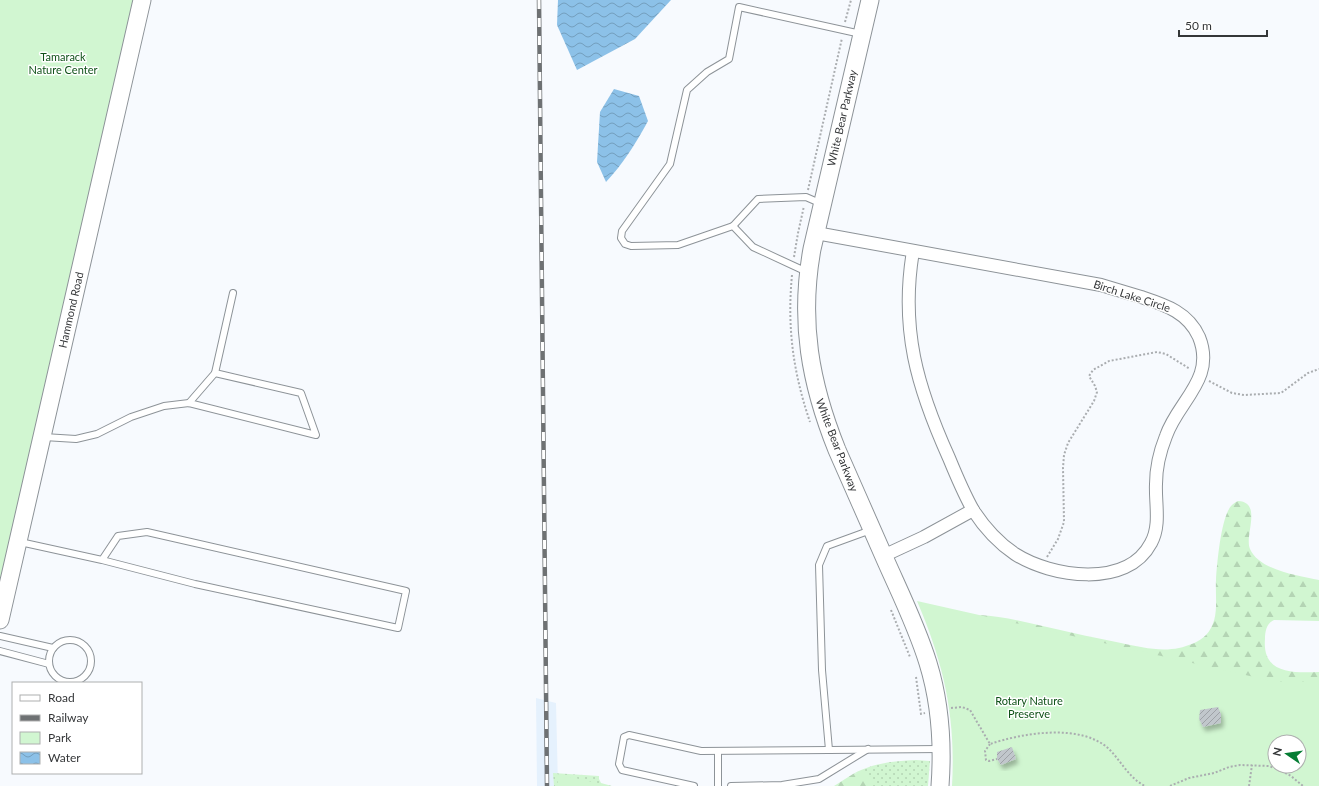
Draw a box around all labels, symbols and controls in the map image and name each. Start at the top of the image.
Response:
scale bar [1179,12,1267,38]
text: 50 m [1185,18,1212,33]
park label: Tamarack Nature Center [29,50,97,76]
street label: White Bear Parkway [824,68,859,167]
street label: Hammond Road [55,271,86,349]
street label: Birch Lake Circle [1092,277,1172,314]
street label: White Bear Parkway [814,396,861,493]
legend [12,682,142,774]
text: Road [48,690,75,705]
park label: Rotary Nature Preserve [995,694,1063,720]
text: Railway [48,710,89,725]
text: Park [48,730,72,745]
north arrow [1267,734,1307,774]
text: N [1269,746,1284,757]
text: Water [48,750,81,765]

